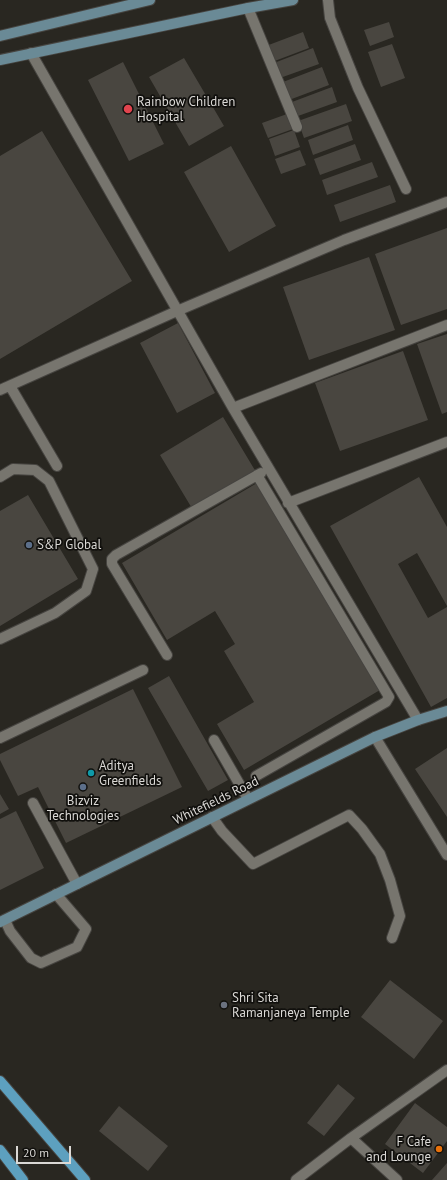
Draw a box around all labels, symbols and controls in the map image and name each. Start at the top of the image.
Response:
place label: Rainbow Children Hospital [137,94,235,125]
marker: Rainbow Children Hospital [122,103,134,115]
place label: S&P Global [37,537,101,553]
marker: S&P Global [24,540,34,550]
place label: Aditya Greenfields [99,758,161,789]
marker: Aditya Greenfields [86,768,96,778]
street label: Whitefields Road [171,774,261,828]
marker: Bizviz Technologies [78,782,88,792]
place label: Bizviz Technologies [47,793,119,824]
place label: Shri Sita Ramanjaneya Temple [232,990,350,1021]
marker: Shri Sita Ramanjaneya Temple [219,1000,229,1010]
place label: F Cafe and Lounge [366,1134,431,1165]
scale bar [18,1138,73,1164]
marker: F Cafe and Lounge [434,1144,444,1154]
text: 20 m [23,1145,49,1160]

